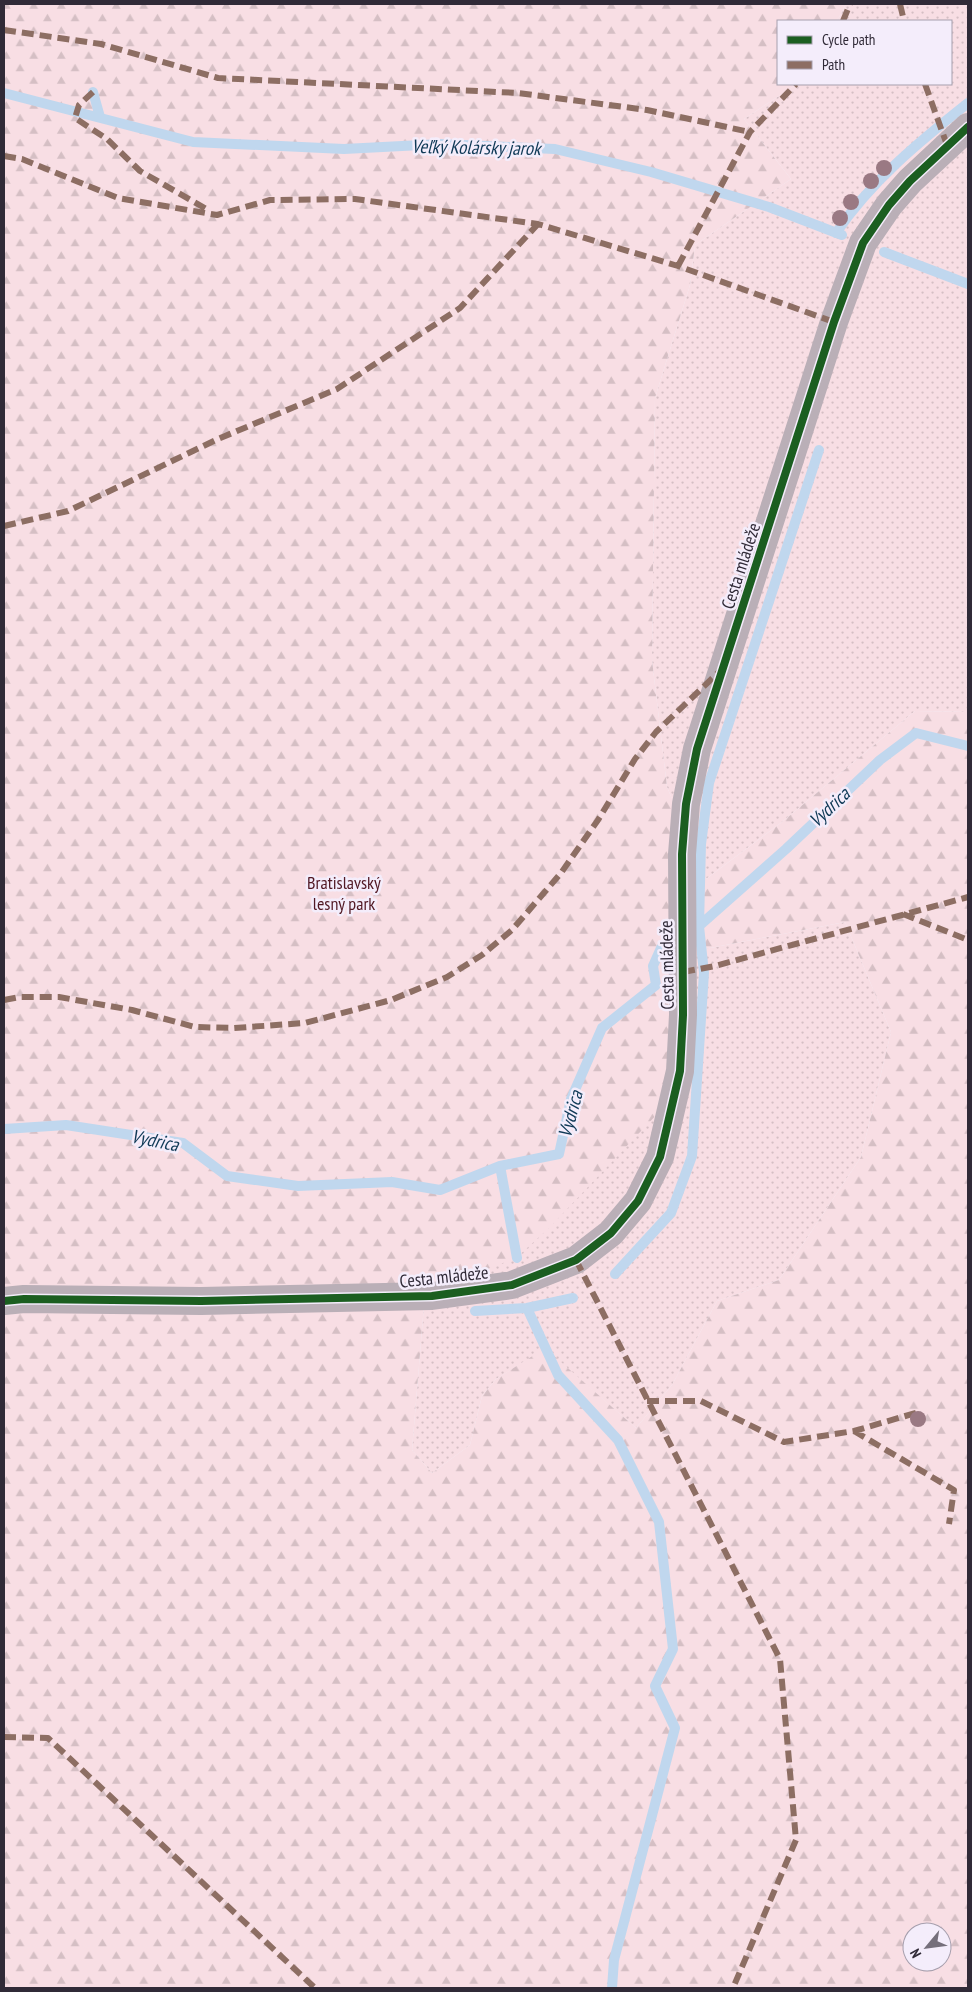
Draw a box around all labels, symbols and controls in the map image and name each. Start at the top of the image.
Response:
legend [777,20,952,85]
text: Cycle path [822,30,875,49]
text: Path [822,55,845,74]
water label: Veľký Kolársky jarok [411,134,543,160]
street label: Cesta mládeže [716,520,765,612]
water label: Vydrica [803,781,856,832]
park label: Bratislavský lesný park [307,871,381,915]
street label: Cesta mládeže [654,920,679,1010]
water label: Vydrica [552,1087,588,1140]
water label: Vydrica [129,1124,182,1157]
street label: Cesta mládeže [398,1260,489,1293]
north arrow [902,1922,952,1972]
text: N [906,1946,925,1961]

